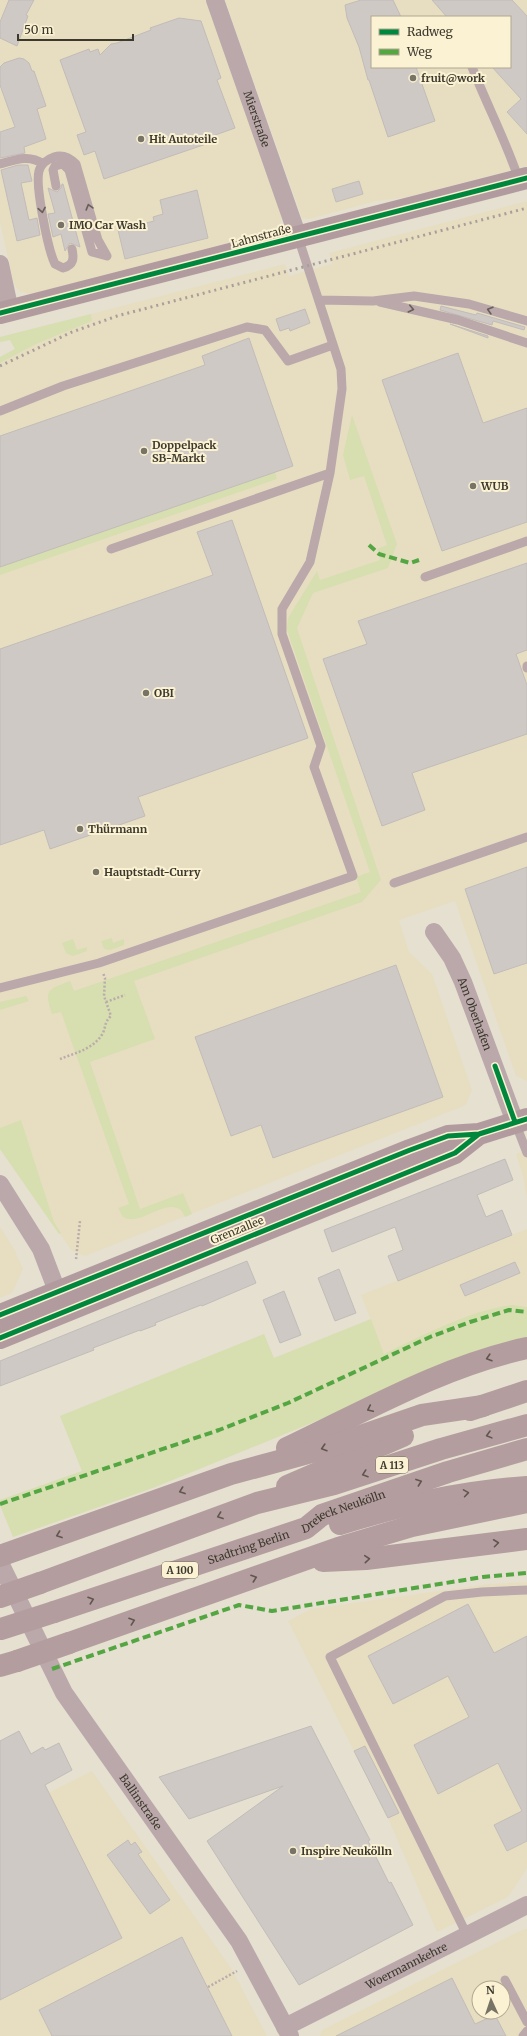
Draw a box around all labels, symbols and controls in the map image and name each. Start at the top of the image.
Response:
scale bar [18,16,133,42]
legend [371,16,511,68]
text: 50 m [24,22,53,37]
text: Radweg [407,24,453,39]
text: Weg [406,44,433,59]
place label: fruit@work [421,71,486,85]
marker: fruit@work [408,73,418,83]
street label: Mierstraße [240,89,273,149]
place label: Hit Autoteile [149,132,217,146]
marker: Hit Autoteile [136,134,146,144]
one-way arrow [85,204,93,210]
one-way arrow [37,206,46,213]
place label: IMO Car Wash [69,218,147,232]
marker: IMO Car Wash [56,220,66,230]
street label: Lahnstraße [230,221,293,251]
one-way arrow [408,305,414,313]
one-way arrow [486,306,493,315]
place label: Doppelpack SB-Markt [152,438,217,465]
marker: Doppelpack SB-Markt [139,446,149,456]
place label: WUB [480,479,509,493]
marker: WUB [468,481,478,491]
place label: OBI [154,686,174,700]
marker: OBI [141,688,151,698]
place label: Thürmann [88,822,148,836]
marker: Thürmann [75,824,85,834]
place label: Hauptstadt-Curry [104,865,201,879]
marker: Hauptstadt-Curry [91,867,101,877]
street label: Am Oberhafen [454,974,495,1053]
street label: Grenzallee [208,1213,266,1247]
one-way arrow [486,1353,493,1362]
one-way arrow [366,1404,374,1412]
one-way arrow [486,1430,493,1439]
one-way arrow [321,1443,328,1452]
road number: A 113 [376,1457,408,1473]
one-way arrow [362,1469,369,1478]
one-way arrow [416,1478,423,1487]
one-way arrow [178,1487,185,1495]
street label: Dreieck Neukölln [300,1487,388,1536]
one-way arrow [463,1489,469,1498]
one-way arrow [217,1512,224,1520]
street label: Stadtring Berlin [206,1527,292,1567]
one-way arrow [56,1530,63,1539]
one-way arrow [493,1539,499,1548]
one-way arrow [364,1555,370,1564]
road number: A 100 [162,1562,198,1578]
one-way arrow [251,1575,258,1583]
one-way arrow [87,1596,94,1605]
one-way arrow [128,1618,135,1626]
street label: Ballinstraße [116,1771,165,1833]
place label: Inspire Neukölln [301,1844,392,1858]
marker: Inspire Neukölln [288,1846,298,1856]
street label: Woermannkehre [362,1939,450,1993]
north arrow [471,1980,511,2020]
text: N [486,1983,495,1997]

